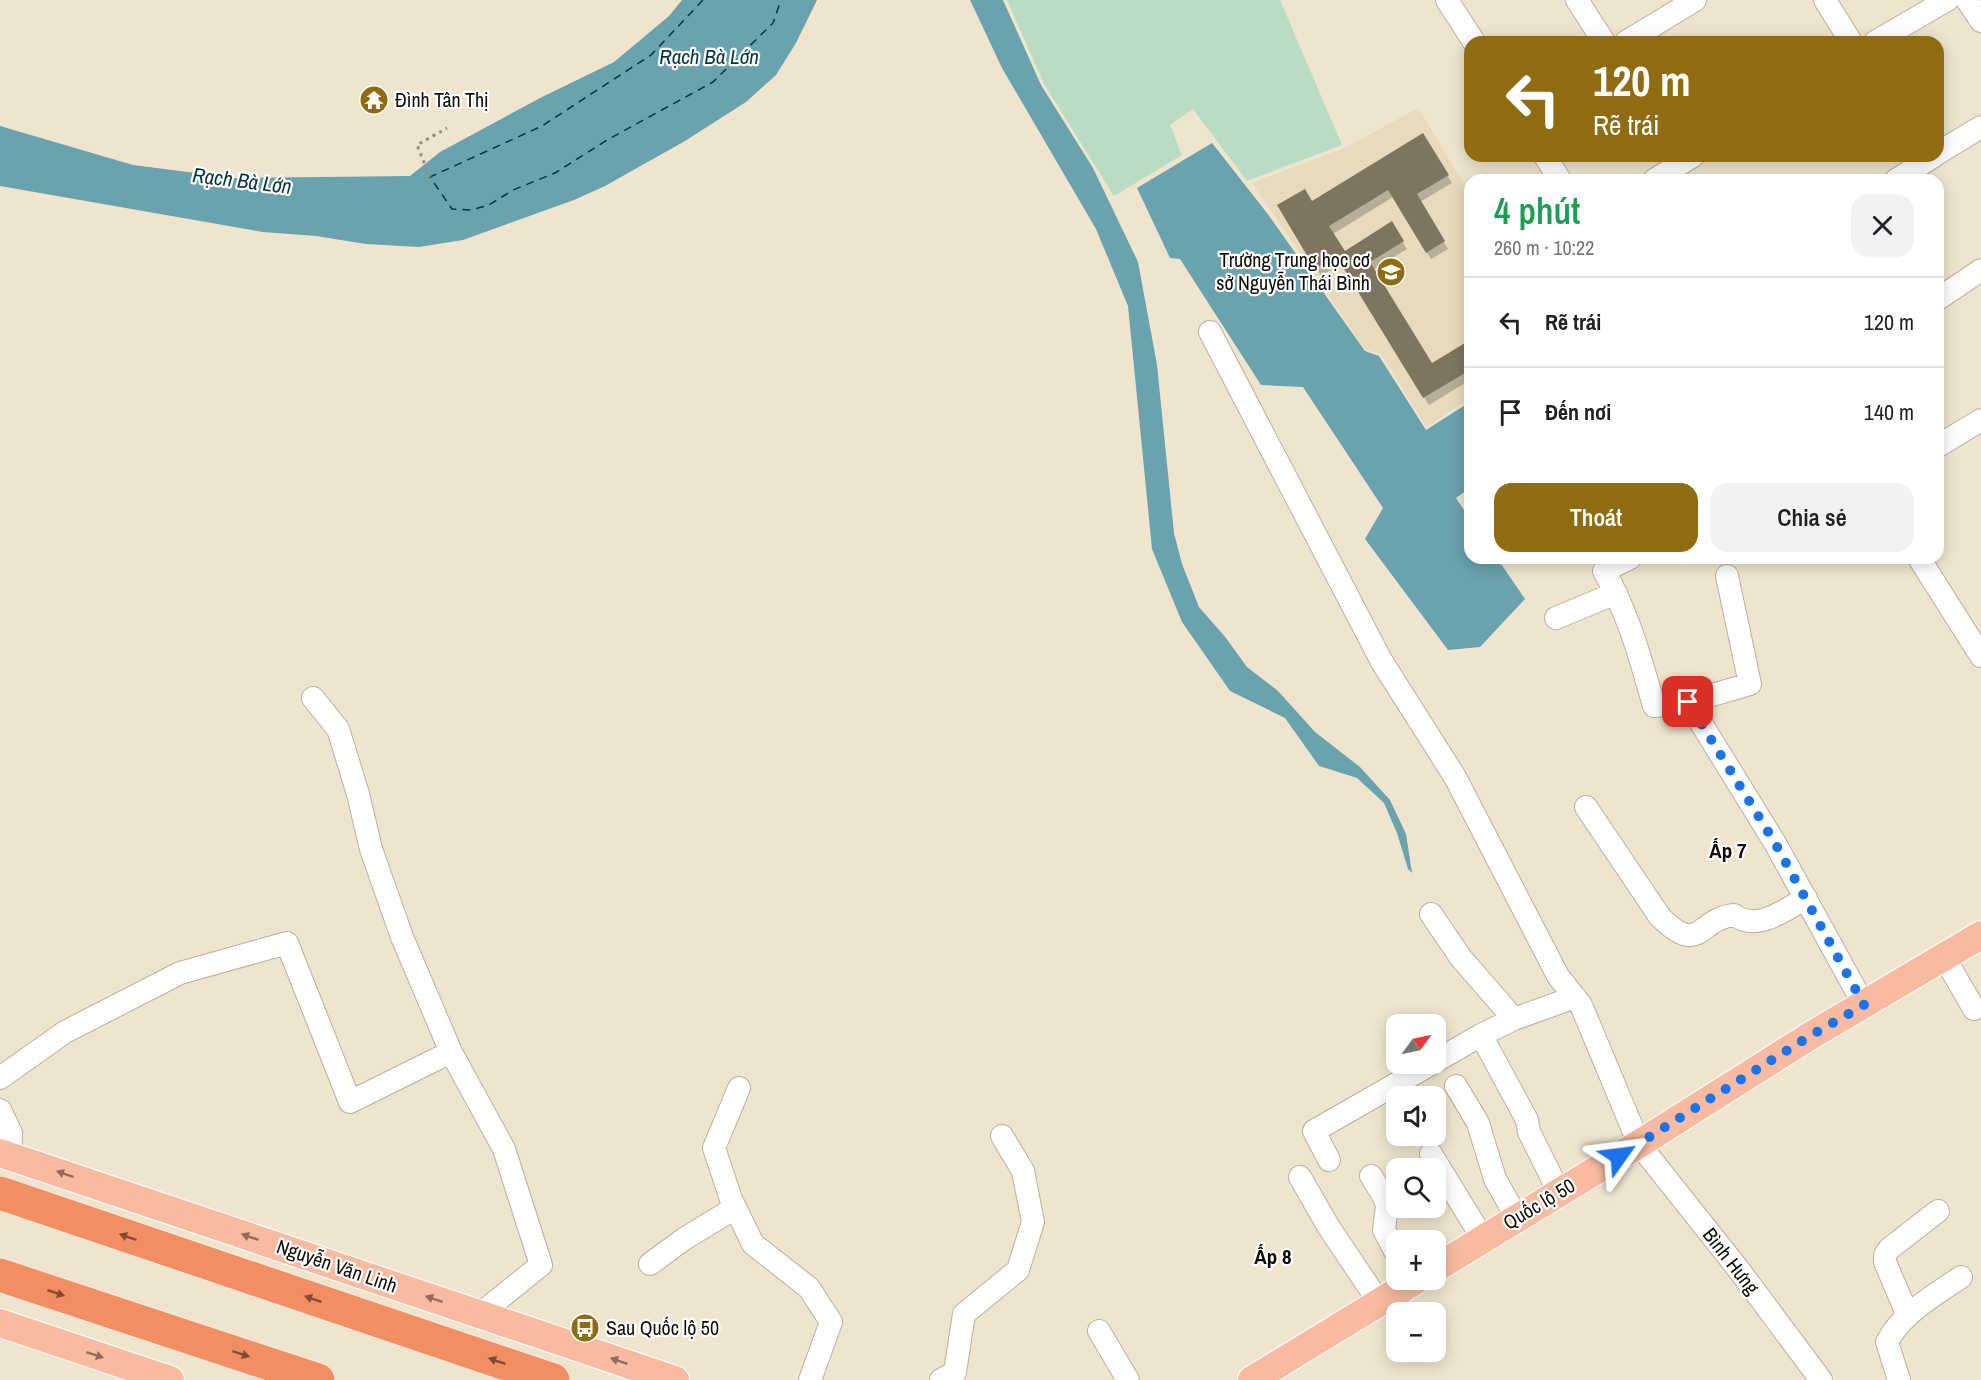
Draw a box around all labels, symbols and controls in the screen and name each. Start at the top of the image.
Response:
water label: Rạch Bà Lớn [659,42,759,71]
text: 120 m [1593,53,1691,109]
icon: left [1494,60,1572,138]
temple icon: Đình Tân Thị [358,84,390,116]
place label: Đình Tân Thị [395,86,489,113]
text: Rẽ trái [1593,107,1659,143]
water label: Rạch Bà Lớn [191,160,293,201]
text: 4 phút [1494,187,1580,235]
button: close [1851,194,1914,257]
text: 260 m · 10:22 [1494,234,1594,261]
place label: Trường Trung học cơ sở Nguyễn Thái Bình [1216,246,1370,296]
school or university icon: Trường Trung học cơ sở Nguyễn Thái Bình [1375,256,1407,288]
icon: left [1494,306,1527,339]
text: Rẽ trái [1545,307,1601,337]
text: 120 m [1864,307,1914,337]
icon: arrive [1494,396,1527,429]
text: Đến nơi [1545,397,1611,427]
text: 140 m [1864,397,1914,427]
button: Thoát [1494,483,1698,552]
button: Chia sẻ [1710,483,1914,552]
pin [1662,676,1713,727]
icon: arrive [1671,685,1704,718]
district label: Ấp 7 [1709,836,1747,865]
north arrow [1386,1014,1446,1074]
map controls [1386,1014,1446,1362]
button: sound [1386,1086,1446,1146]
position arrow [1587,1124,1651,1188]
button: search [1386,1158,1446,1218]
one-way arrow [56,1169,74,1179]
street label: Quốc lộ 50 [1498,1172,1580,1236]
street label: Bình Hưng [1697,1222,1766,1300]
button: + [1386,1230,1446,1290]
one-way arrow [119,1231,137,1241]
one-way arrow [241,1231,259,1241]
street label: Nguyễn Văn Linh [273,1232,401,1299]
district label: Ấp 8 [1254,1242,1292,1271]
one-way arrow [47,1289,65,1298]
one-way arrow [304,1294,322,1303]
one-way arrow [425,1294,443,1303]
button: − [1386,1302,1446,1362]
bus stop icon: Sau Quốc lộ 50 [569,1312,601,1344]
place label: Sau Quốc lộ 50 [606,1314,719,1341]
one-way arrow [232,1350,250,1360]
one-way arrow [86,1351,104,1360]
one-way arrow [488,1356,506,1366]
one-way arrow [610,1356,628,1366]

